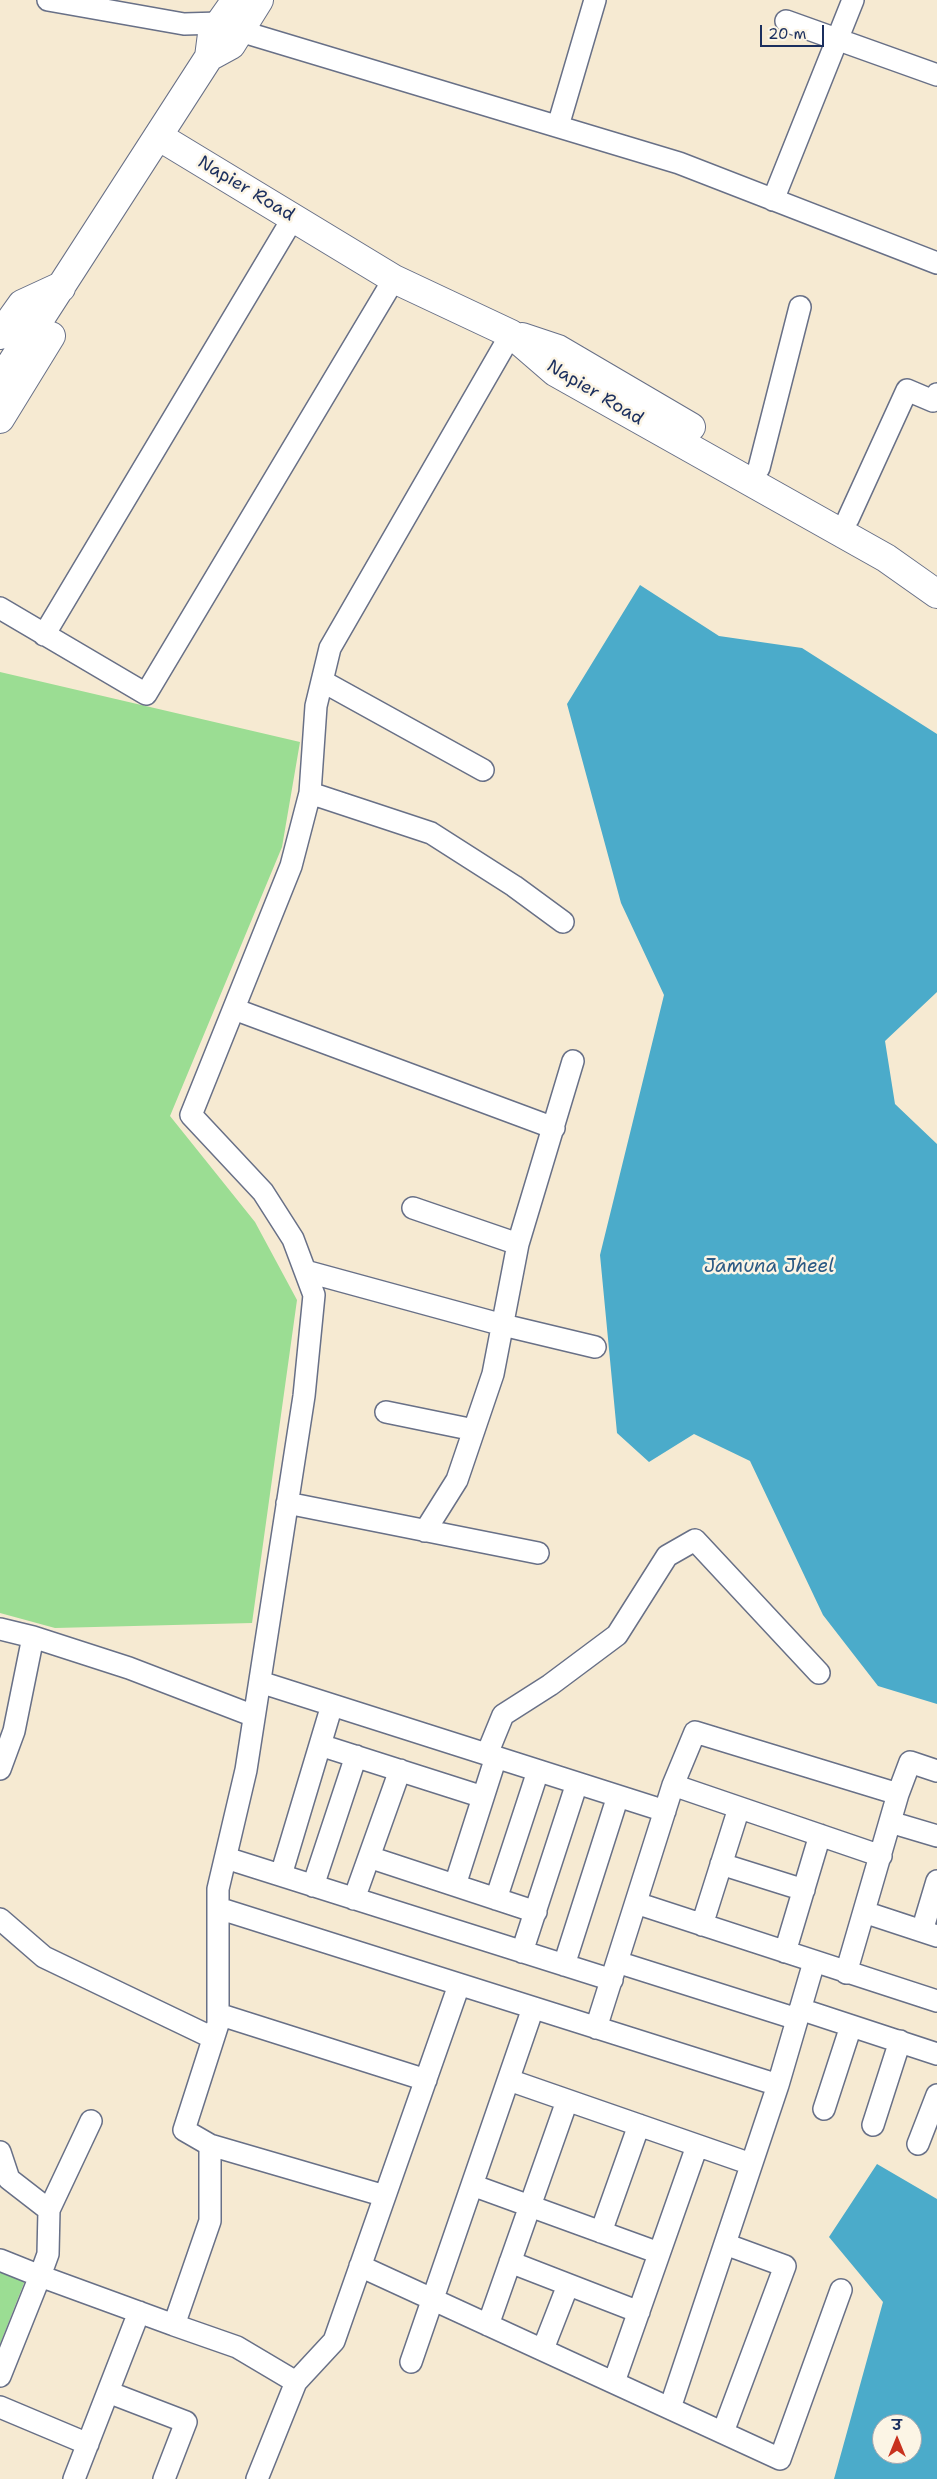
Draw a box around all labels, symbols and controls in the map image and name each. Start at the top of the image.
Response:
scale bar [762,15,826,47]
text: 20 m [768,24,807,44]
street label: Napier Road [194,152,298,226]
street label: Napier Road [543,356,647,430]
water label: Jamuna Jheel [704,1256,834,1278]
north arrow [872,2414,922,2464]
text: उ [892,2416,902,2434]

